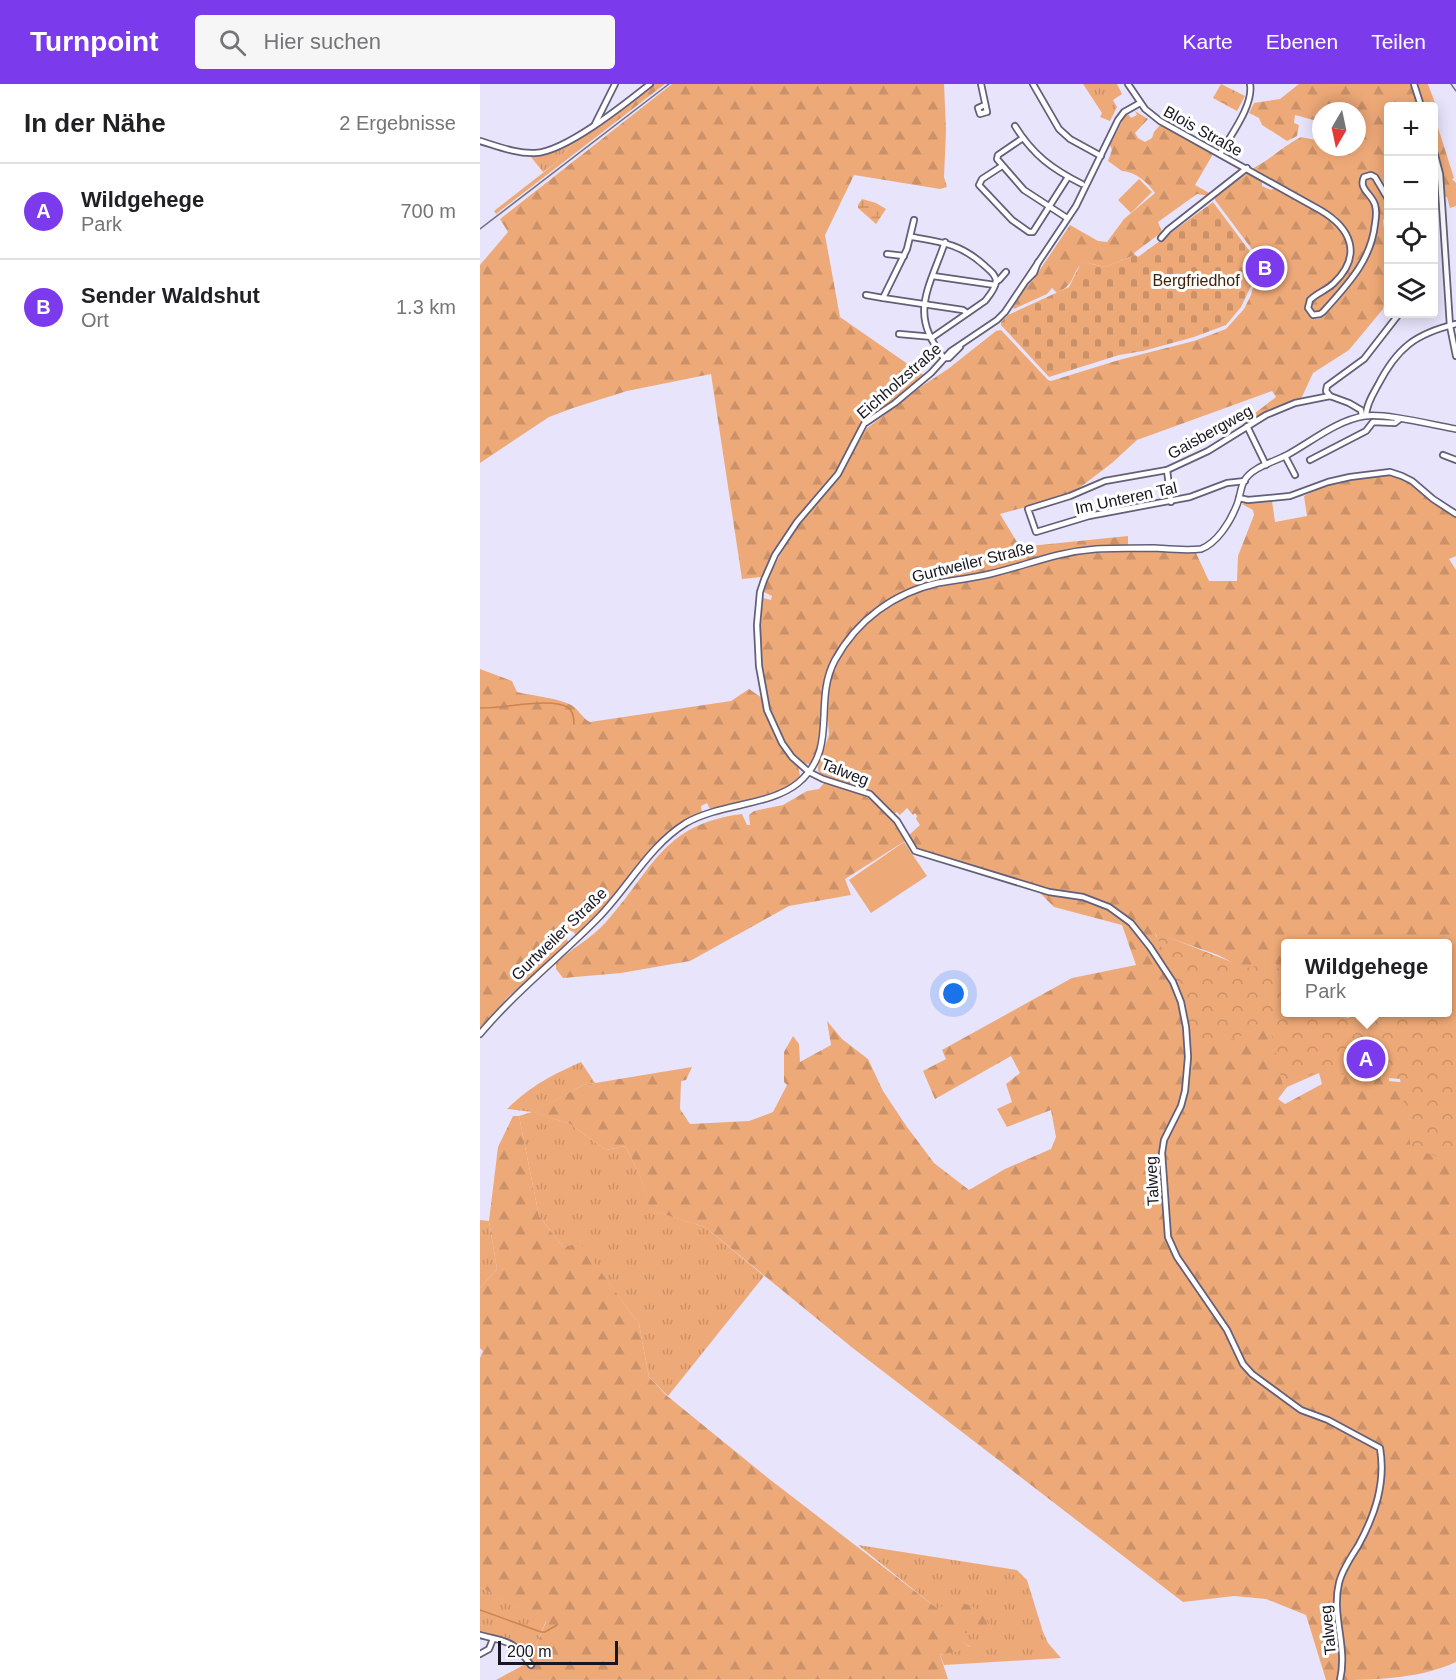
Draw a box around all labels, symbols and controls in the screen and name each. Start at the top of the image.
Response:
search box [195,15,615,69]
text: Turnpoint [30,26,159,57]
icon: search [216,26,249,59]
text: Hier suchen [264,29,381,54]
text: Karte [1183,30,1233,53]
text: Ebenen [1266,30,1338,53]
text: Teilen [1371,30,1426,53]
street label: Blois Straße [1161,102,1245,160]
north arrow [1312,102,1366,156]
map controls [1384,102,1438,318]
button: + [1384,102,1438,156]
text: In der Nähe [24,108,166,138]
text: 2 Ergebnisse [339,112,456,134]
button: − [1384,156,1438,210]
text: Wildgehege [81,187,204,212]
text: A [36,200,51,222]
text: 700 m [400,200,456,222]
button: locate [1384,210,1438,264]
text: Park [81,213,122,235]
pin: B [1246,246,1284,291]
button: layers [1384,264,1438,318]
park label: Bergfriedhof [1152,272,1240,289]
text: Sender Waldshut [81,283,260,308]
text: B [36,296,51,318]
text: 1.3 km [396,296,456,318]
text: Ort [81,309,109,331]
street label: Eichholzstraße [853,340,945,422]
street label: Gaisbergweg [1165,402,1255,462]
street label: Im Unteren Tal [1073,479,1179,517]
street label: Gurtweiler Straße [910,539,1036,585]
street label: Talweg [819,755,871,789]
street label: Gurtweiler Straße [508,884,610,984]
popup [1281,939,1452,1017]
text: Wildgehege [1305,954,1428,979]
your location [939,979,968,1008]
text: Park [1305,980,1346,1002]
pin: A [1346,1036,1386,1082]
street label: Talweg [1142,1156,1162,1206]
street label: Talweg [1317,1604,1339,1656]
scale bar [498,1638,618,1666]
text: 200 m [507,1643,551,1660]

